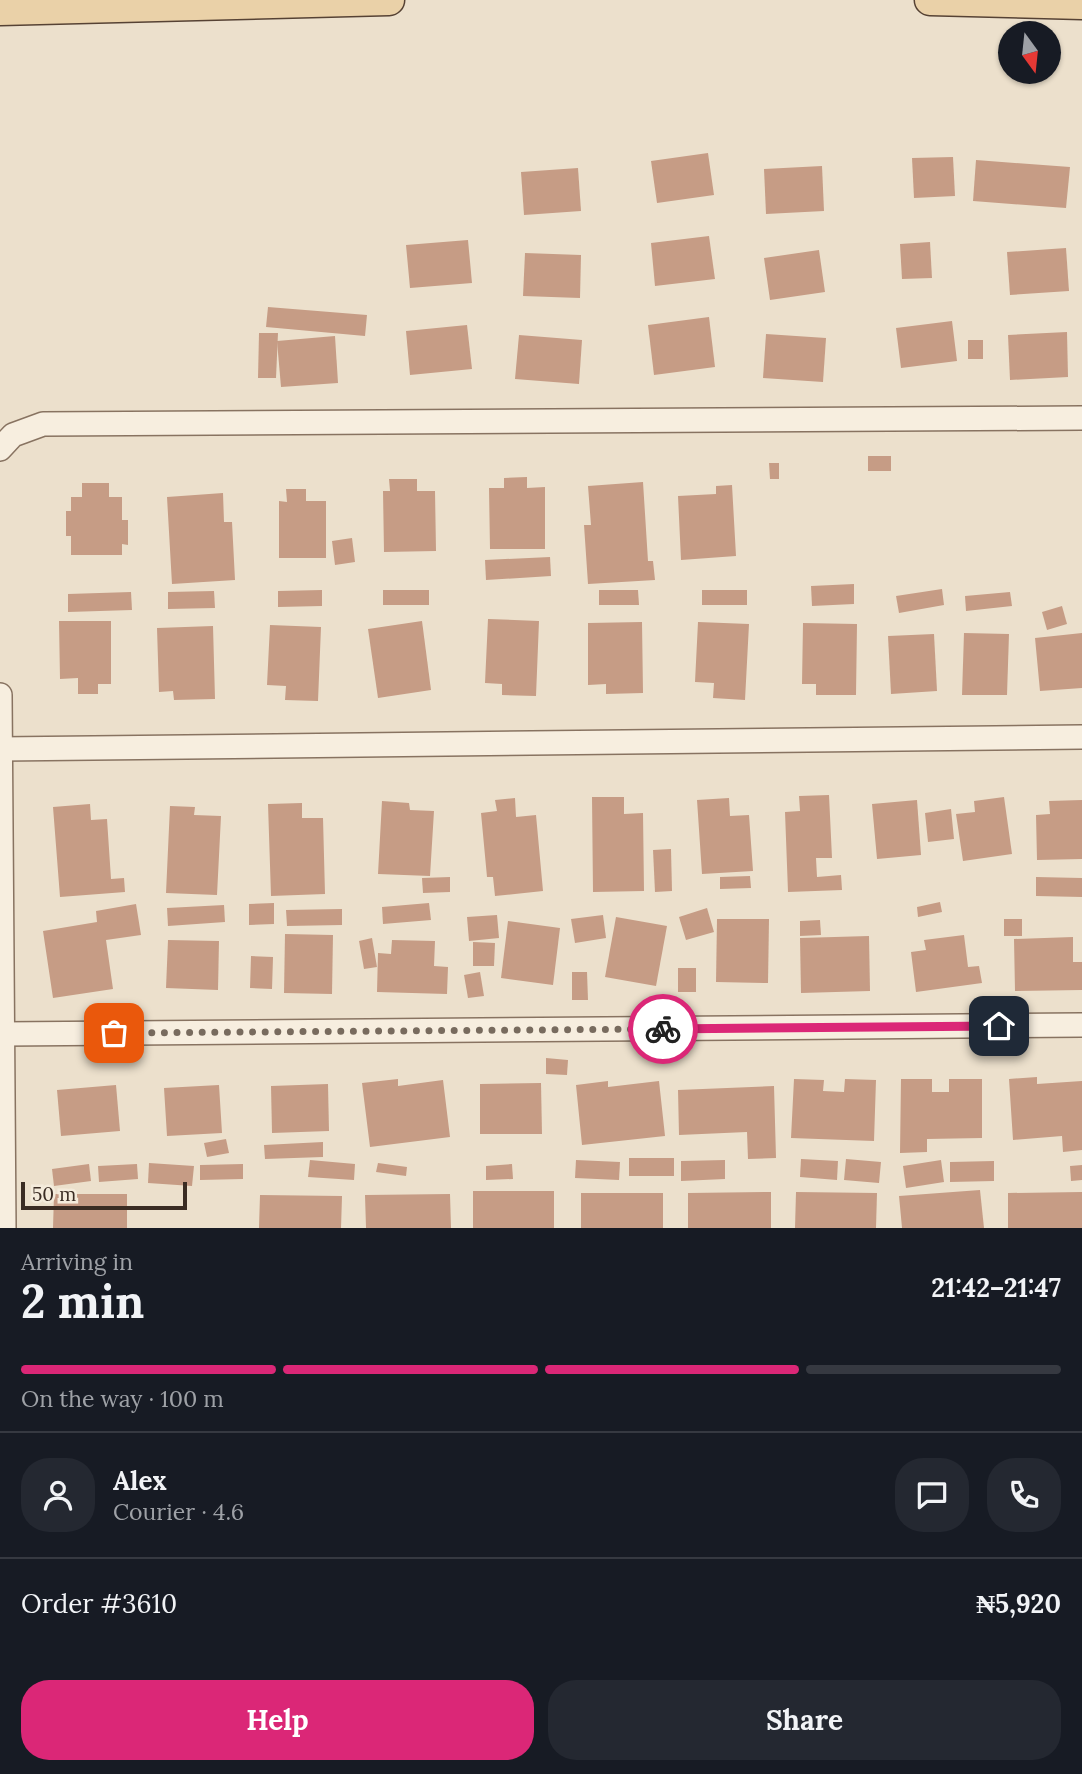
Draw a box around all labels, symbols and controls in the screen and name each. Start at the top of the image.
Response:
north arrow [998,21,1060,84]
map controls [998,21,1061,84]
courier [628,994,698,1064]
pin [969,996,1029,1056]
pin [84,1003,144,1063]
icon: home [980,1007,1018,1045]
icon: bike [644,1010,682,1048]
icon: bag [95,1014,133,1052]
scale bar [21,1179,187,1211]
text: 50 m [32,1182,76,1206]
text: Arriving in [21,1247,133,1276]
text: 21:42–21:47 [931,1271,1061,1304]
text: 2 min [21,1272,144,1331]
text: On the way · 100 m [21,1384,224,1413]
button: person [21,1458,95,1532]
button: chat [895,1458,969,1532]
button: phone [987,1458,1061,1532]
text: Alex [113,1464,167,1497]
text: Courier · 4.6 [113,1497,244,1526]
text: Order #3610 [21,1587,177,1620]
text: ₦5,920 [976,1587,1061,1620]
button: Help [21,1680,534,1760]
button: Share [548,1680,1061,1760]

